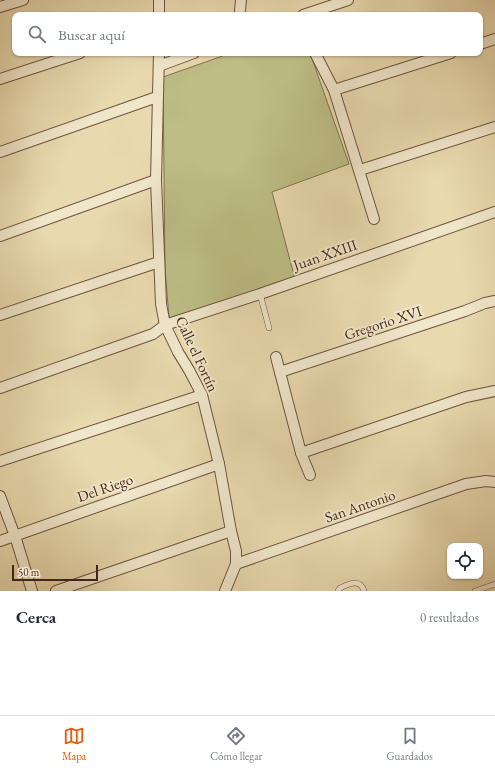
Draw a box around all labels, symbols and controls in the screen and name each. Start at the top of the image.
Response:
search box [12,12,483,56]
icon: search [26,23,48,45]
text: Buscar aquí [58,25,125,44]
street label: Juan XXIII [288,235,359,275]
street label: Gregorio XVI [342,301,424,344]
street label: Calle el Fortín [172,313,223,395]
street label: Del Riego [74,469,135,506]
street label: San Antonio [322,485,398,526]
map controls [447,543,483,579]
button: locate [447,543,483,579]
scale bar [12,563,98,582]
text: 50 m [18,565,39,579]
text: Cerca [16,606,56,628]
text: 0 resultados [420,609,479,626]
tab: Mapa [62,725,86,763]
tab: Cómo llegar [210,725,262,763]
tab: Guardados [386,725,433,763]

